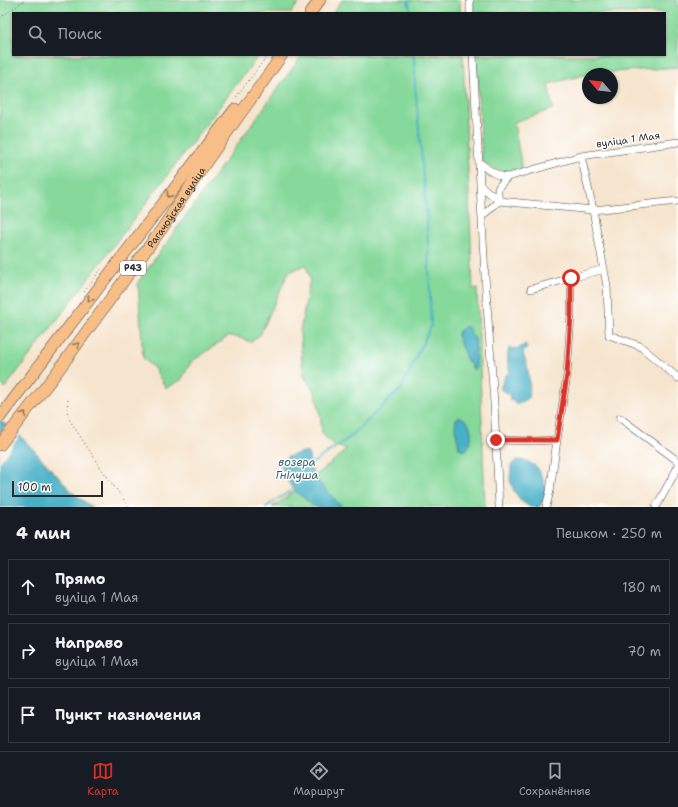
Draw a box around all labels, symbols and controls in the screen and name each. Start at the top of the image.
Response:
search box [12,12,666,56]
icon: search [26,23,48,45]
text: Поиск [58,24,102,44]
north arrow [582,68,618,104]
street label: вуліца 1 Мая [595,129,661,150]
street label: Рагачоўская вуліца [144,164,209,250]
one-way arrow [166,191,173,198]
road number: Р43 [120,261,146,275]
route start [562,269,580,287]
one-way arrow [87,295,95,302]
one-way arrow [72,342,79,349]
one-way arrow [19,411,26,418]
route end [487,431,505,449]
water label: возера Гнілуша [276,455,319,483]
scale bar [12,479,103,498]
text: 100 m [18,480,51,495]
text: 4 мин [16,522,71,544]
text: Пешком · 250 m [556,525,662,542]
text: Прямо [55,569,105,589]
icon: ahead [17,576,39,598]
text: 180 m [622,579,661,596]
text: вуліца 1 Мая [55,589,138,606]
text: Направо [55,633,123,653]
icon: right [17,640,39,662]
text: 70 m [627,643,661,660]
text: вуліца 1 Мая [55,653,138,670]
icon: arrive [17,704,39,726]
text: Пункт назначения [55,705,201,725]
tab: Карта [87,760,119,799]
tab: Маршрут [293,760,344,799]
tab: Сохранённые [519,760,591,799]

